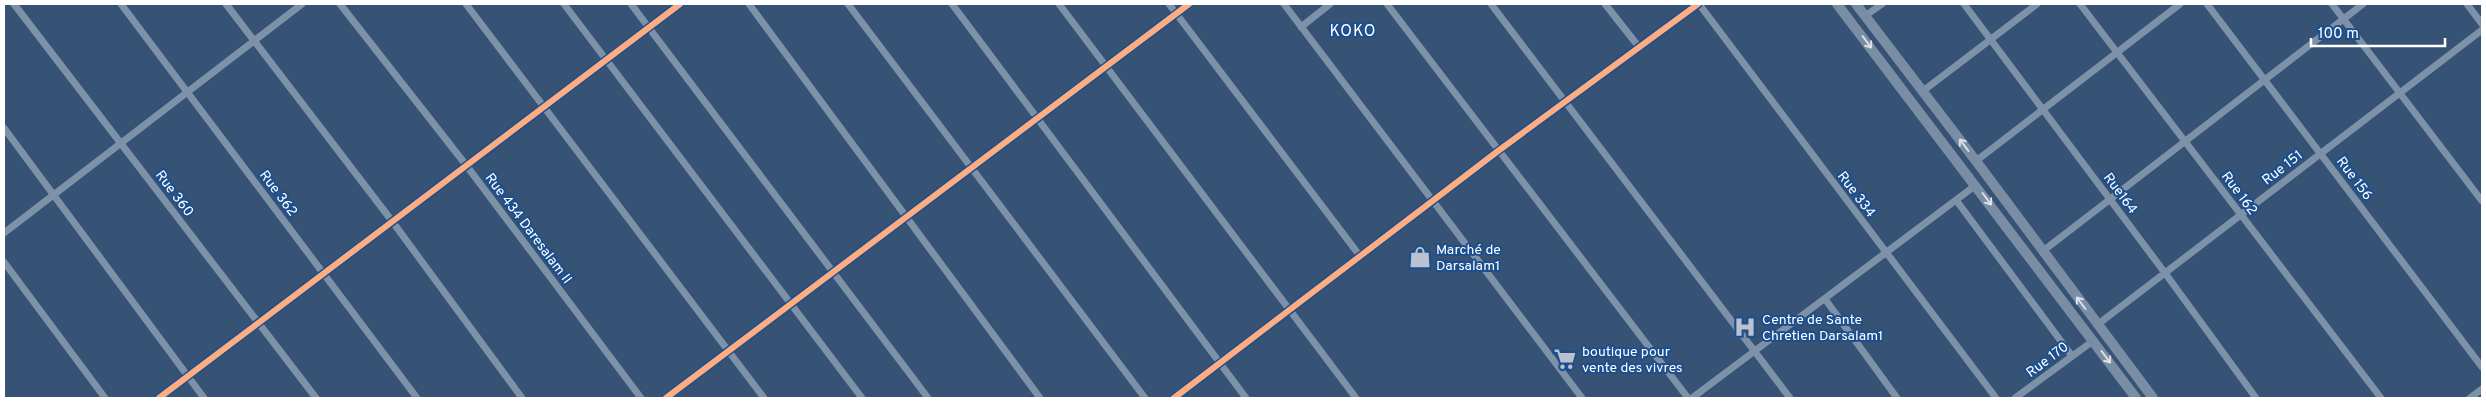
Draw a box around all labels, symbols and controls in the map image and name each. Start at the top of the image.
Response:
scale bar [2311,15,2445,47]
district label: KOKO [1329,22,1377,42]
text: 100 m [2318,25,2359,44]
one-way arrow [1861,36,1872,49]
one-way arrow [1958,138,1969,151]
street label: Rue 151 [2259,147,2307,189]
street label: Rue 156 [2332,154,2376,204]
street label: Rue 360 [151,167,197,220]
street label: Rue 362 [255,168,301,220]
street label: Rue 334 [1833,169,1879,221]
street label: Rue 162 [2217,169,2261,219]
street label: Rue 434 Daresalam II [481,170,575,288]
street label: Rue164 [2099,170,2141,218]
one-way arrow [1982,192,1992,206]
place label: Marché de Darsalam1 [1436,242,1501,275]
shop icon: Marché de Darsalam1 [1407,244,1433,270]
one-way arrow [2076,297,2087,310]
place label: Centre de Sante Chretien Darsalam1 [1762,312,1883,345]
hospital icon: Centre de Sante Chretien Darsalam1 [1732,314,1758,340]
street label: Rue 170 [2023,339,2072,382]
place label: boutique pour vente des vivres [1582,344,1683,377]
supermarket icon: boutique pour vente des vivres [1552,346,1578,372]
one-way arrow [2100,350,2111,363]

